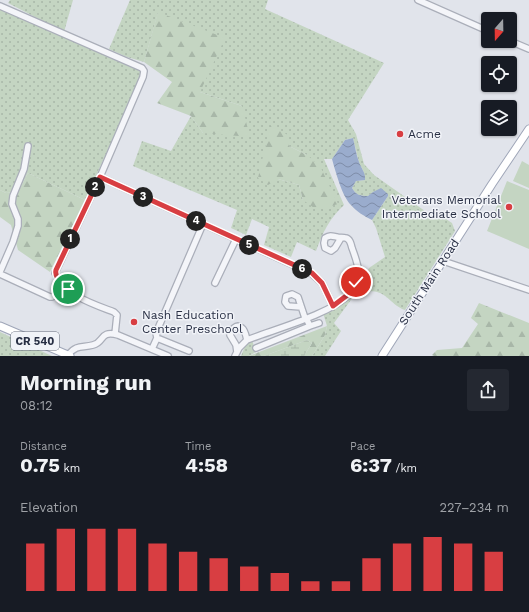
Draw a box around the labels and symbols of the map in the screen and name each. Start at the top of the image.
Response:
north arrow [481,12,517,48]
place label: Acme [408,127,441,141]
marker: Acme [395,129,405,139]
pin: 2 [85,177,105,197]
pin: 3 [133,187,153,207]
place label: Veterans Memorial Intermediate School [382,193,501,221]
marker: Veterans Memorial Intermediate School [504,202,514,212]
pin: 4 [186,211,206,231]
pin: 1 [60,229,80,249]
pin: 5 [239,235,259,255]
street label: South Main Road [396,236,462,328]
pin: 6 [292,259,312,279]
pin [339,265,373,299]
pin [51,272,85,306]
place label: Nash Education Center Preschool [142,308,243,336]
marker: Nash Education Center Preschool [129,317,139,327]
road number: CR 540 [11,332,59,350]

